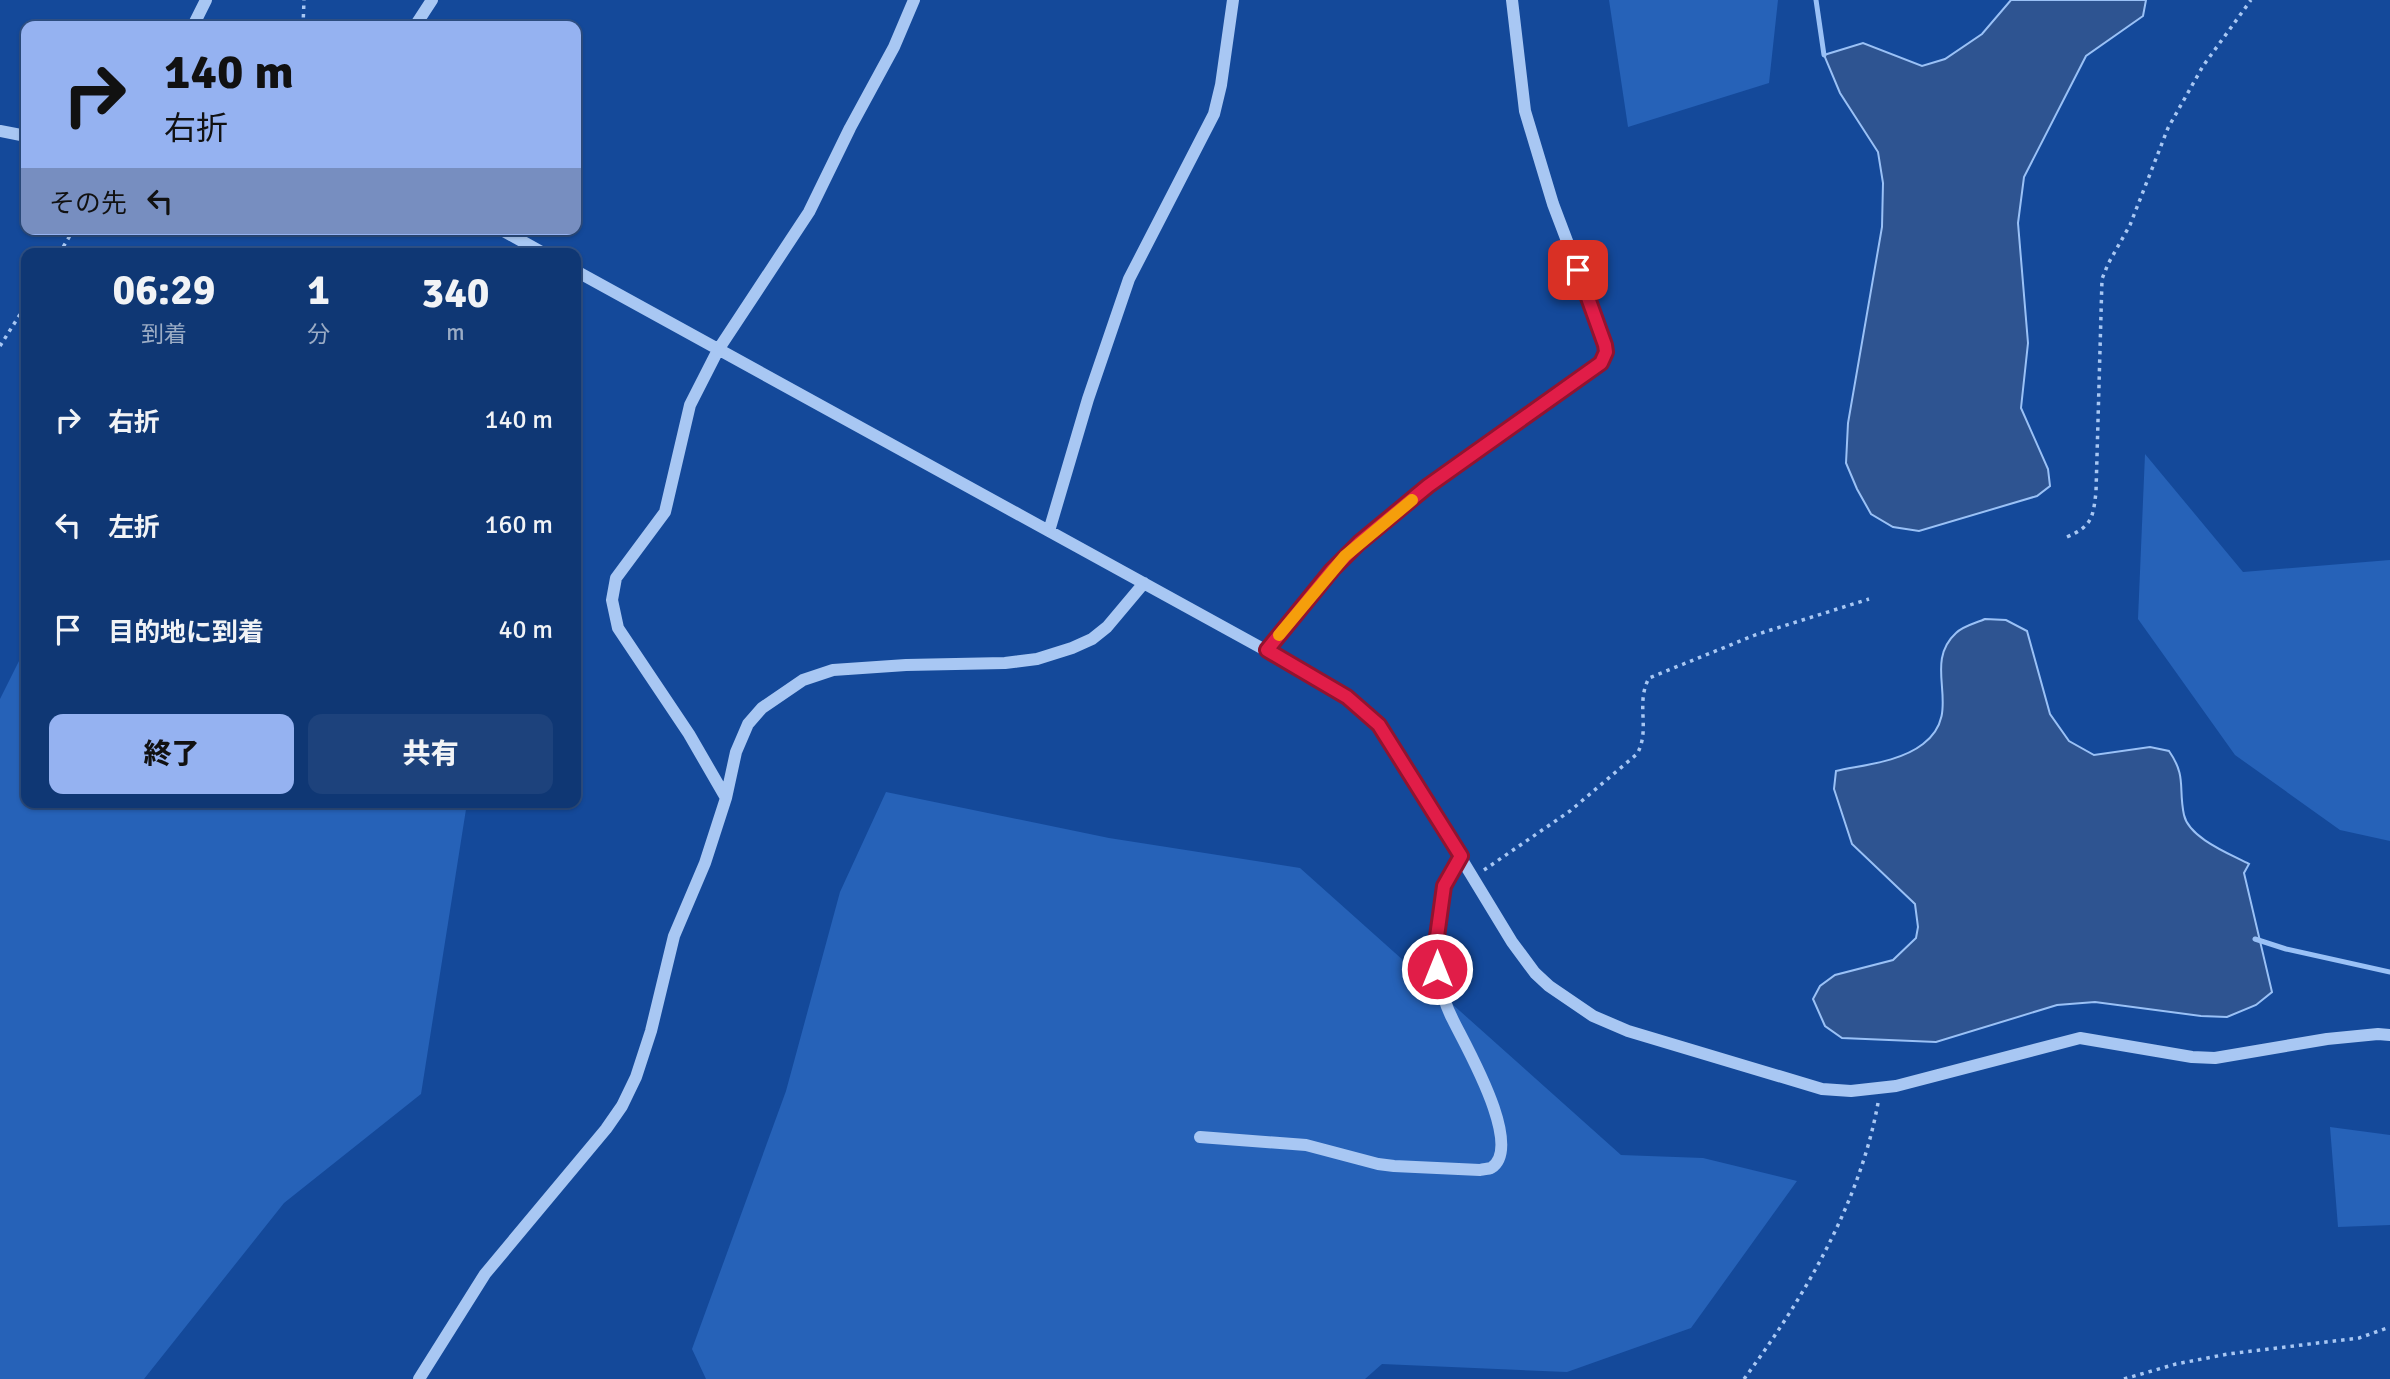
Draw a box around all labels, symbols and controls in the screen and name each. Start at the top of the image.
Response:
text: 140 m [164,42,294,102]
icon: right [49,49,140,140]
text: 右折 [164,109,228,148]
icon: left [141,182,179,220]
text: その先 [49,188,127,220]
pin [1548,240,1608,300]
icon: arrive [1559,251,1597,289]
text: 06:29 [112,265,216,316]
text: 1 [307,265,330,316]
text: 340 [421,268,490,319]
text: m [446,318,465,347]
text: 到着 [141,320,187,349]
text: 分 [307,320,330,349]
icon: right [49,401,87,439]
text: 140 m [484,404,553,436]
text: 右折 [108,407,160,439]
icon: left [49,506,87,544]
text: 160 m [484,509,553,541]
text: 左折 [108,512,160,544]
icon: arrive [49,611,87,649]
text: 40 m [498,614,553,646]
text: 目的地に到着 [108,617,264,649]
button: 終了 [49,714,294,794]
button: 共有 [308,714,553,794]
position arrow [1400,932,1474,1006]

